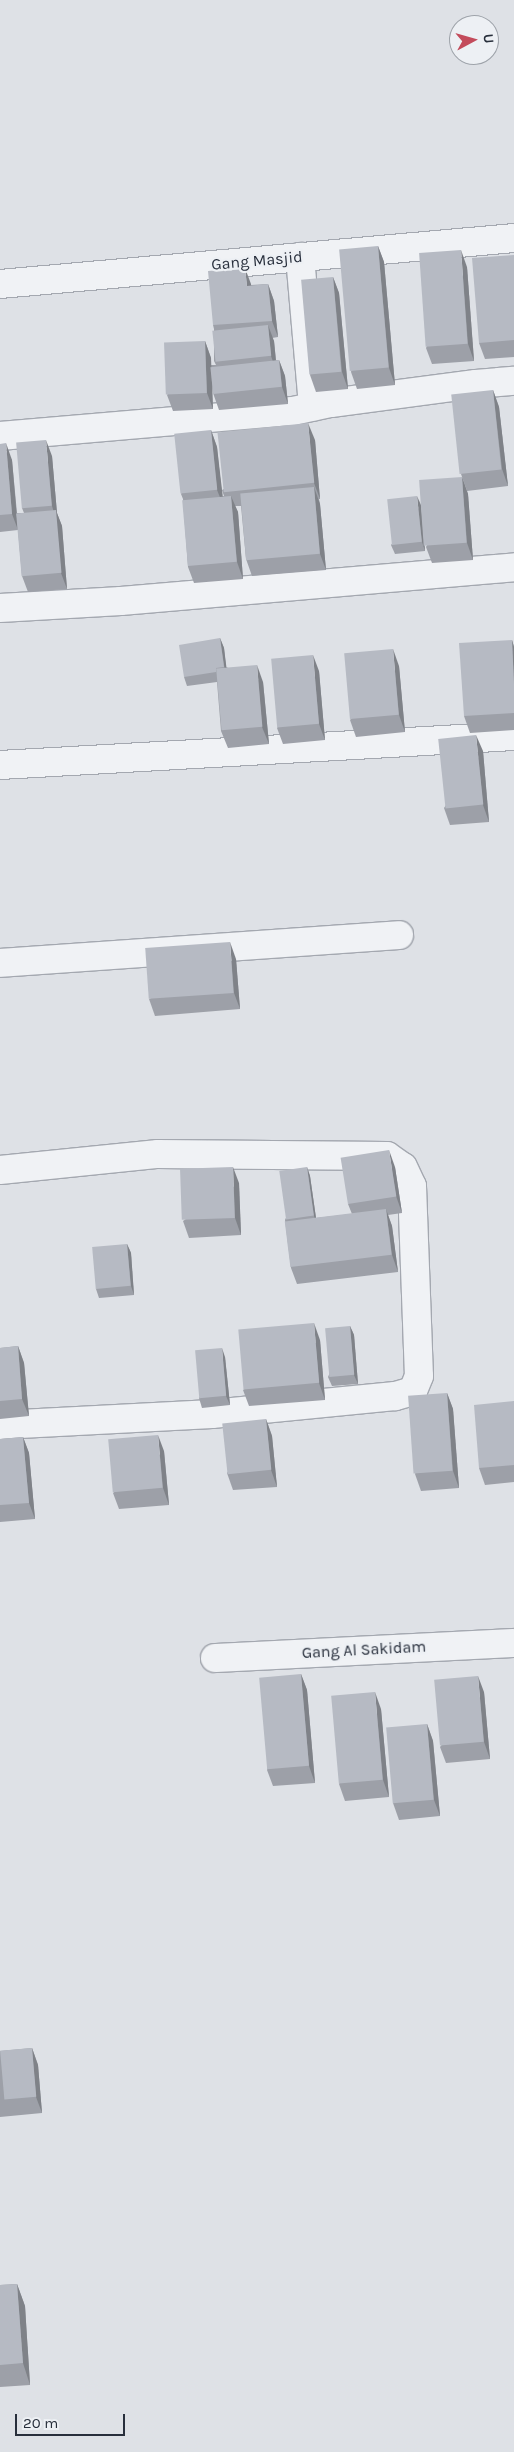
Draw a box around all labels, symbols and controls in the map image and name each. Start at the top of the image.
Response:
north arrow [449,15,499,65]
text: U [479,33,497,44]
street label: Gang Masjid [211,247,303,275]
street label: Gang Al Sakidam [301,1637,427,1663]
scale bar [18,2404,128,2436]
text: 20 m [23,2414,58,2432]

